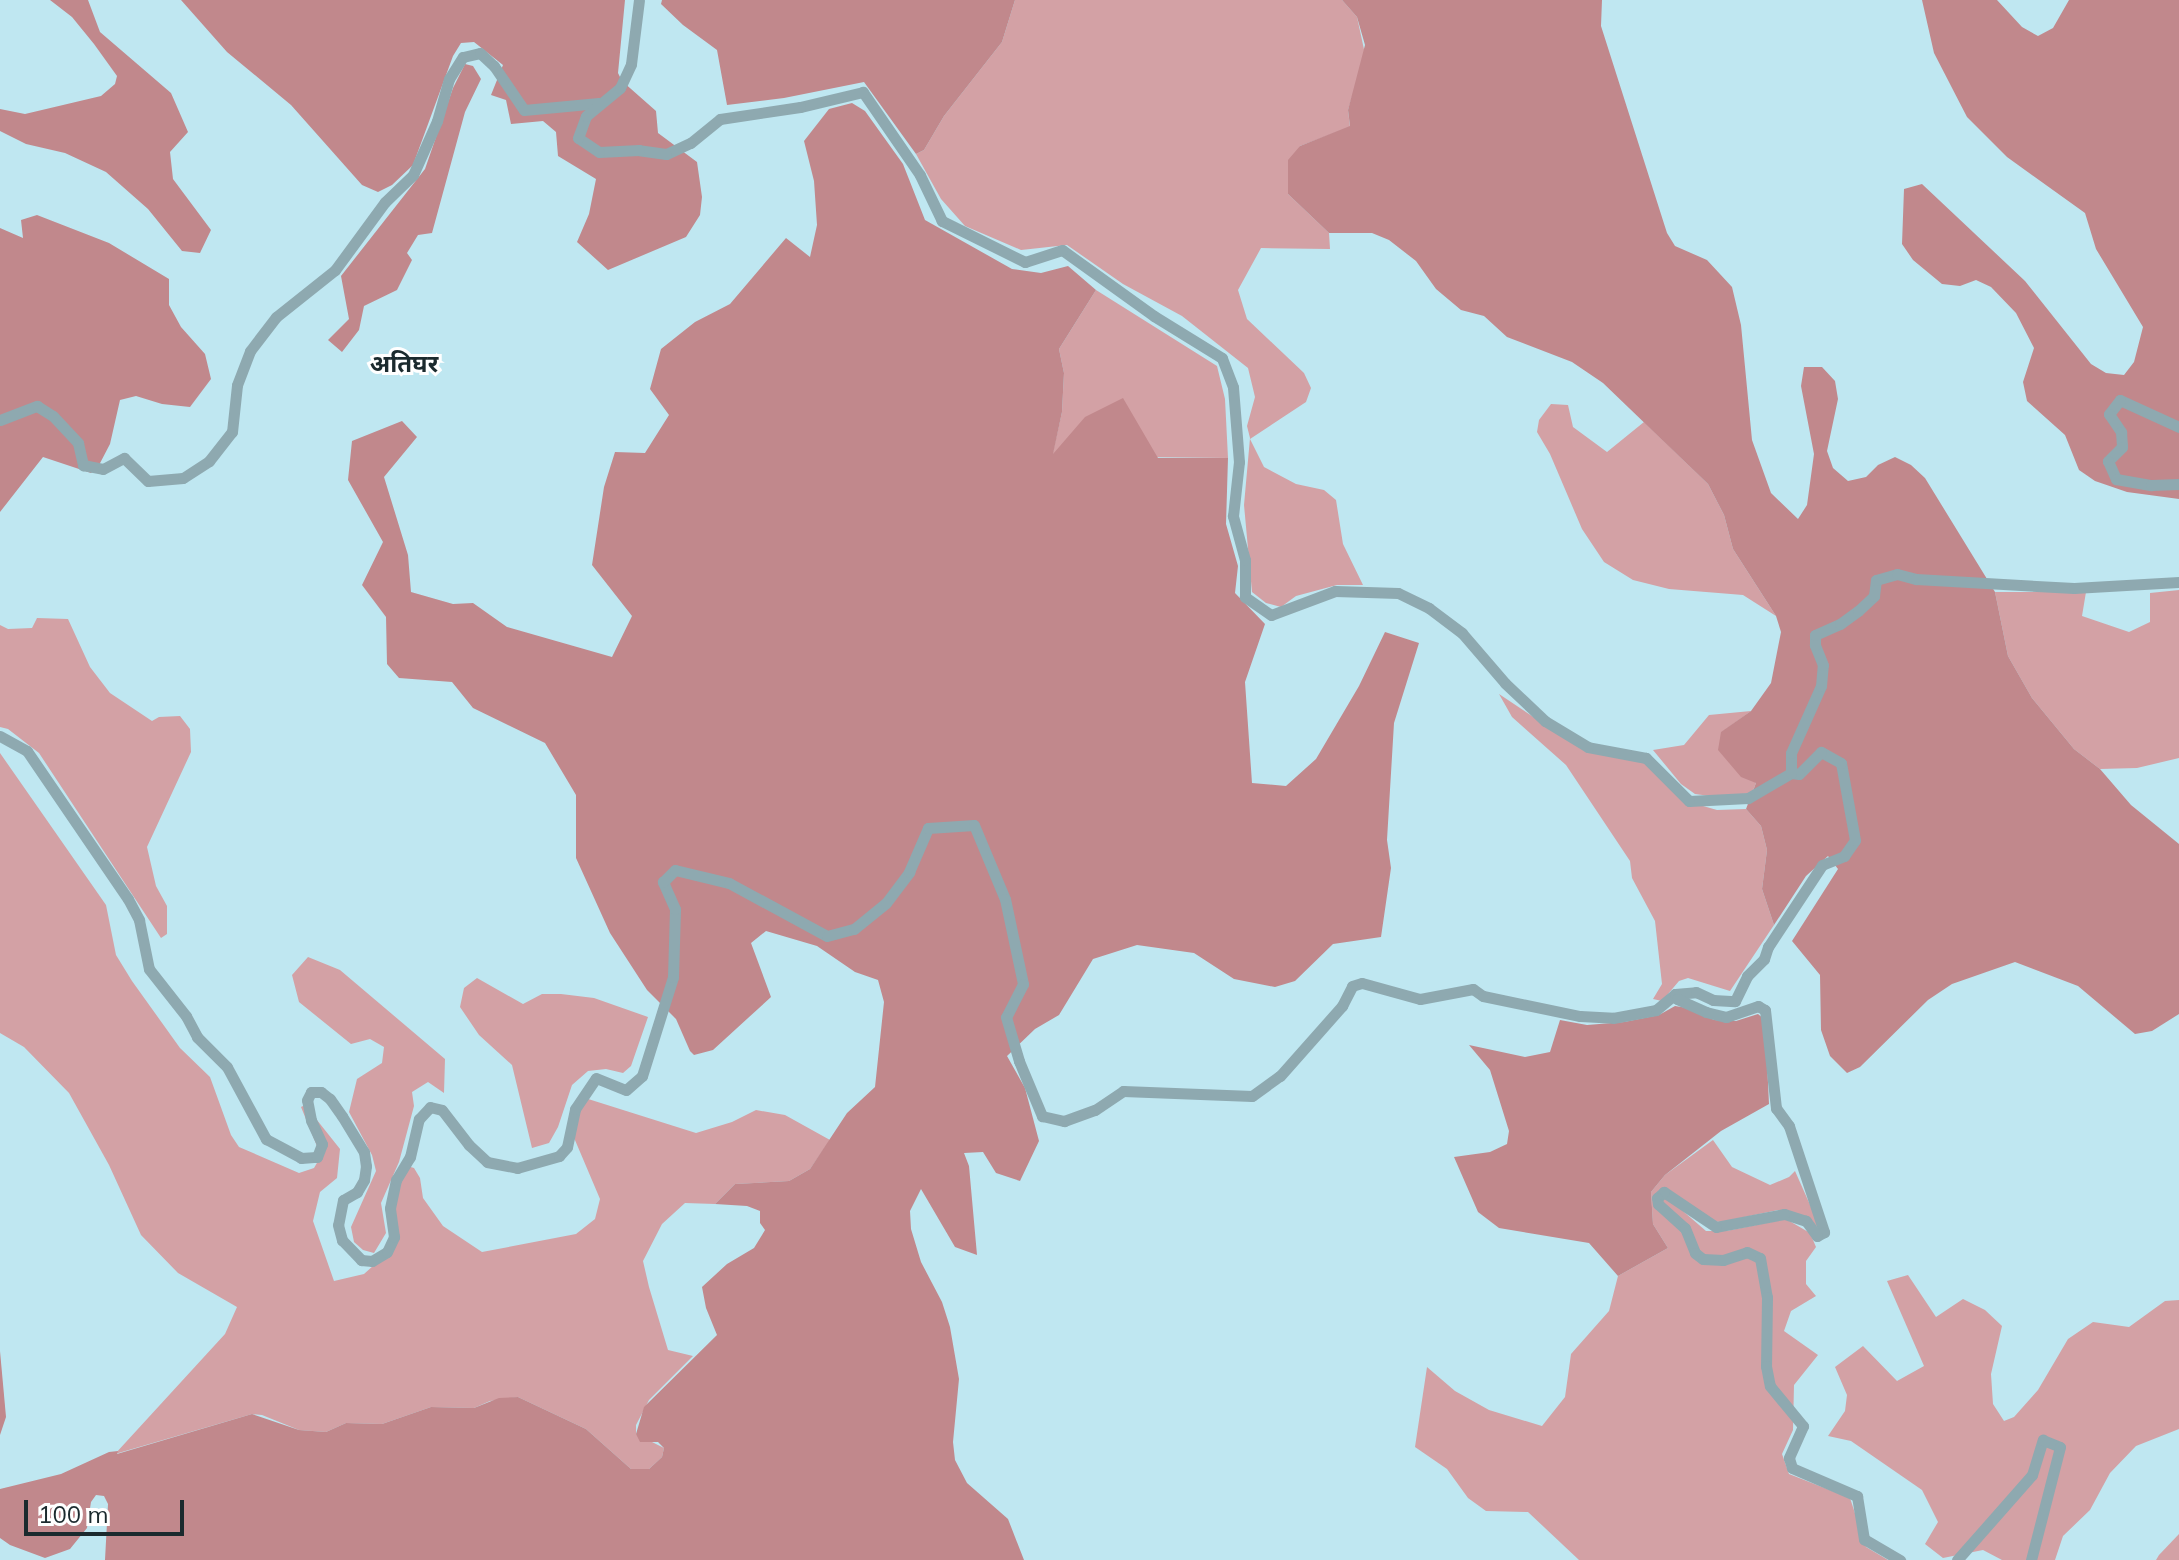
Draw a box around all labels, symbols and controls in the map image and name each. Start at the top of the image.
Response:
district label: अतिघर [370,350,438,378]
scale bar [28,1484,188,1534]
text: 100 m [38,1499,109,1529]

